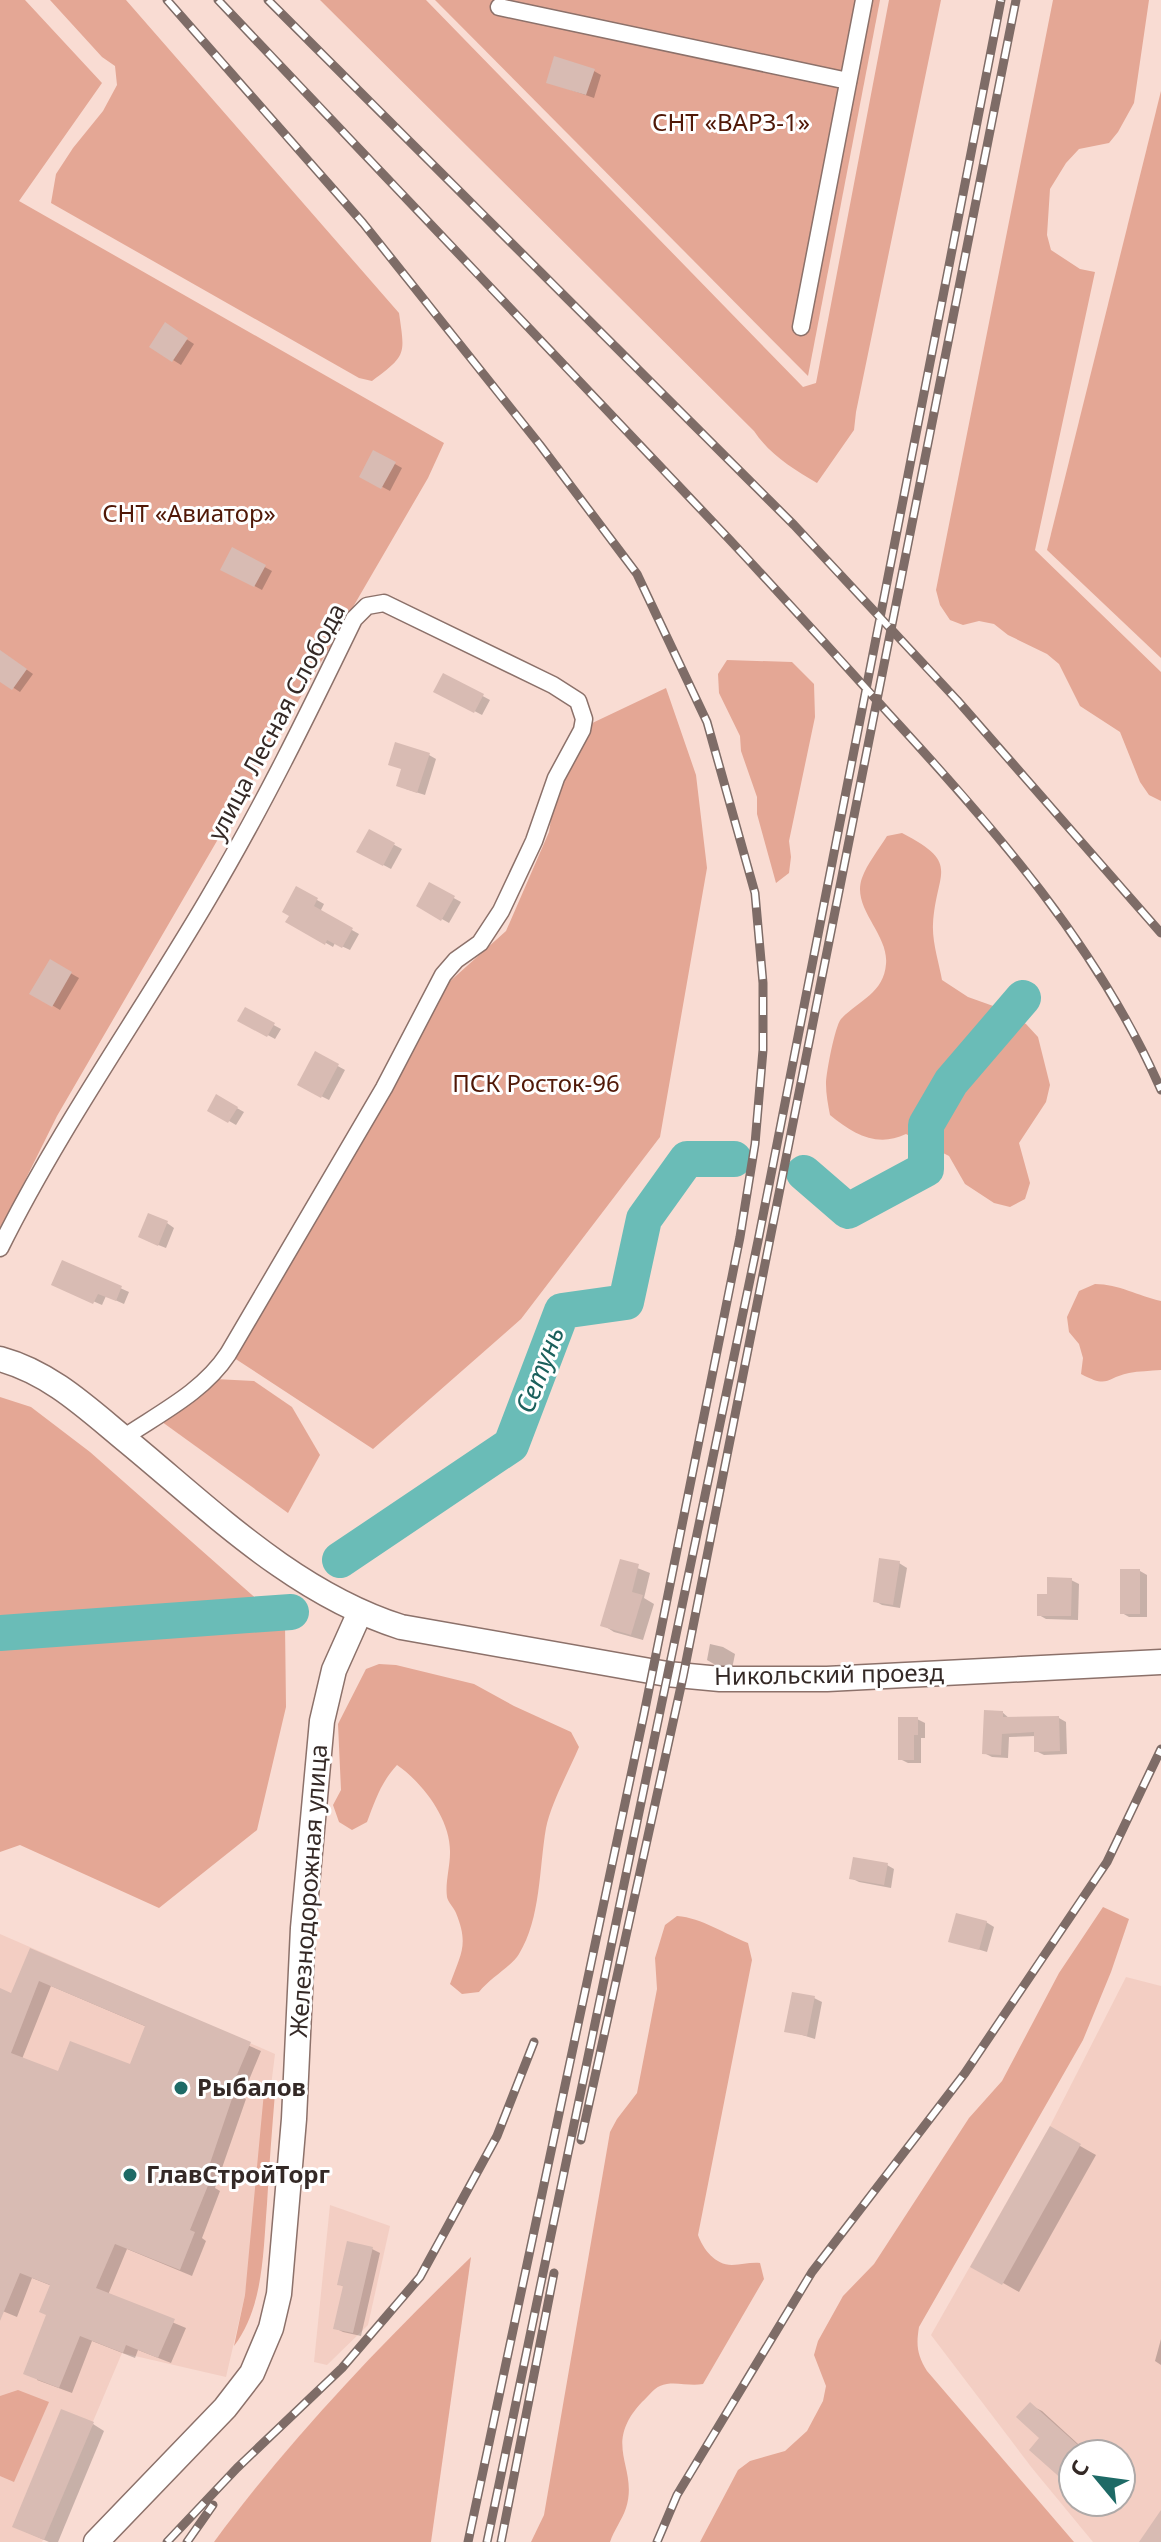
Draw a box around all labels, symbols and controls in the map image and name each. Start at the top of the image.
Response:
park label: СНТ «ВАРЗ-1» [652,105,810,138]
park label: СНТ «Авиатор» [102,496,276,529]
street label: улица Лесная Слобода [199,597,352,846]
park label: ПСК Росток-96 [452,1066,620,1099]
water label: Сетунь [506,1321,572,1418]
street label: Никольский проезд [714,1655,945,1692]
street label: Железнодорожная улица [281,1743,334,2039]
place label: Рыбалов [197,2070,306,2103]
marker: Рыбалов [172,2079,190,2097]
place label: ГлавСтройТорг [146,2157,330,2190]
marker: ГлавСтройТорг [121,2166,139,2184]
north arrow [1057,2438,1137,2518]
text: С [1062,2454,1095,2481]

